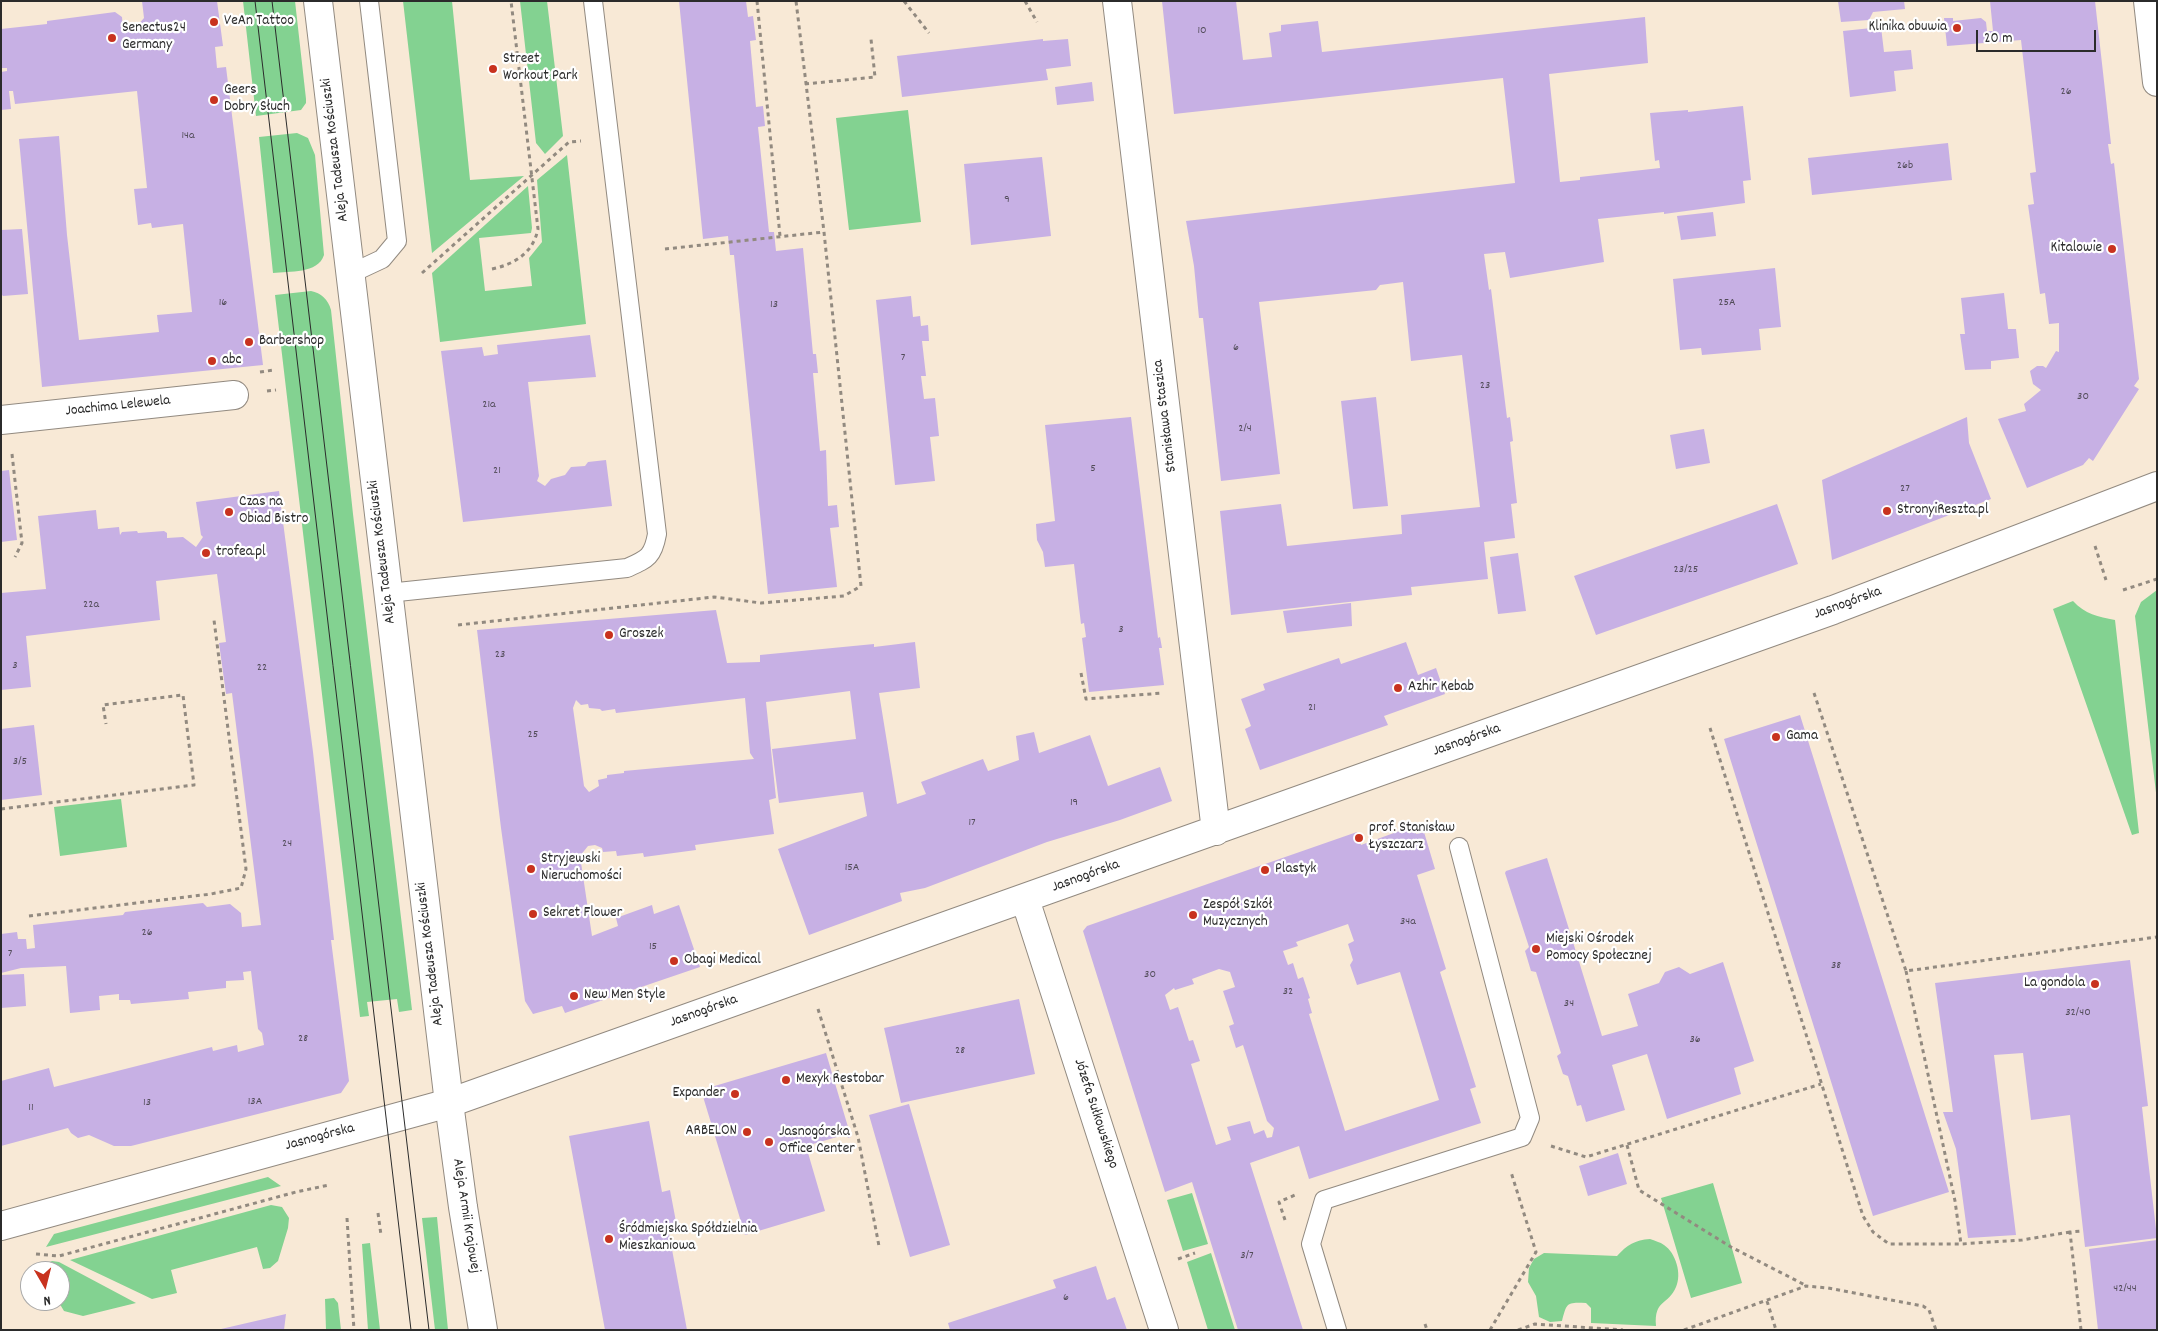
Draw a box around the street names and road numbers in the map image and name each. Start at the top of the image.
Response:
street label: Aleja Tadeusza Kościuszki [318,77,354,223]
street label: Stanisława Staszica [1150,359,1182,473]
street label: Joachima Lelewela [65,393,171,421]
street label: Aleja Tadeusza Kościuszki [365,479,401,625]
street label: Jasnogórska [1812,583,1884,625]
street label: Jasnogórska [1431,720,1503,762]
street label: Jasnogórska [1050,856,1122,898]
street label: Aleja Tadeusza Kościuszki [413,881,449,1027]
street label: Jasnogórska [668,991,740,1033]
street label: Józefa Sułkowskiego [1069,1057,1121,1171]
street label: Jasnogórska [284,1120,356,1156]
street label: Aleja Armii Krajowej [447,1157,483,1275]

